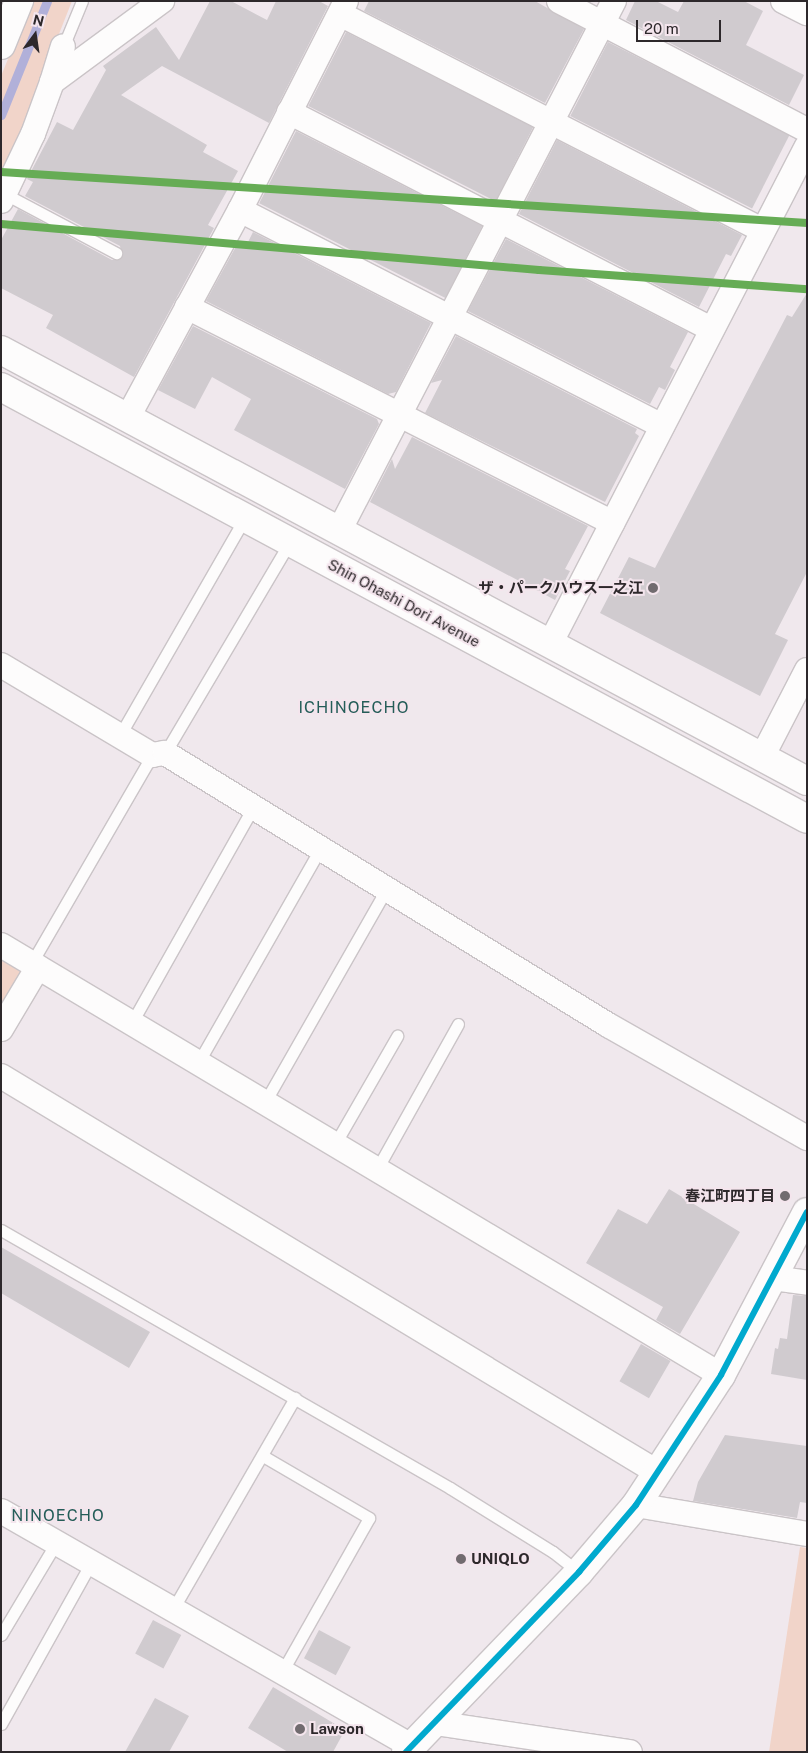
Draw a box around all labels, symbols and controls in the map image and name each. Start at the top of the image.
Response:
north arrow [10,10,60,60]
scale bar [638,10,723,42]
text: N [31,11,46,30]
text: 20 m [644,20,679,37]
street label: Shin Ohashi Dori Avenue [325,555,483,651]
place label: ザ・パークハウス一之江 [478,579,643,597]
marker: ザ・パークハウス一之江 [647,582,659,594]
district label: ICHINOECHO [297,698,411,718]
place label: 春江町四丁目 [685,1187,775,1205]
marker: 春江町四丁目 [779,1190,791,1202]
district label: NINOECHO [10,1506,106,1526]
place label: UNIQLO [471,1550,530,1568]
marker: UNIQLO [455,1553,467,1565]
place label: Lawson [310,1720,364,1738]
marker: Lawson [294,1723,306,1735]

